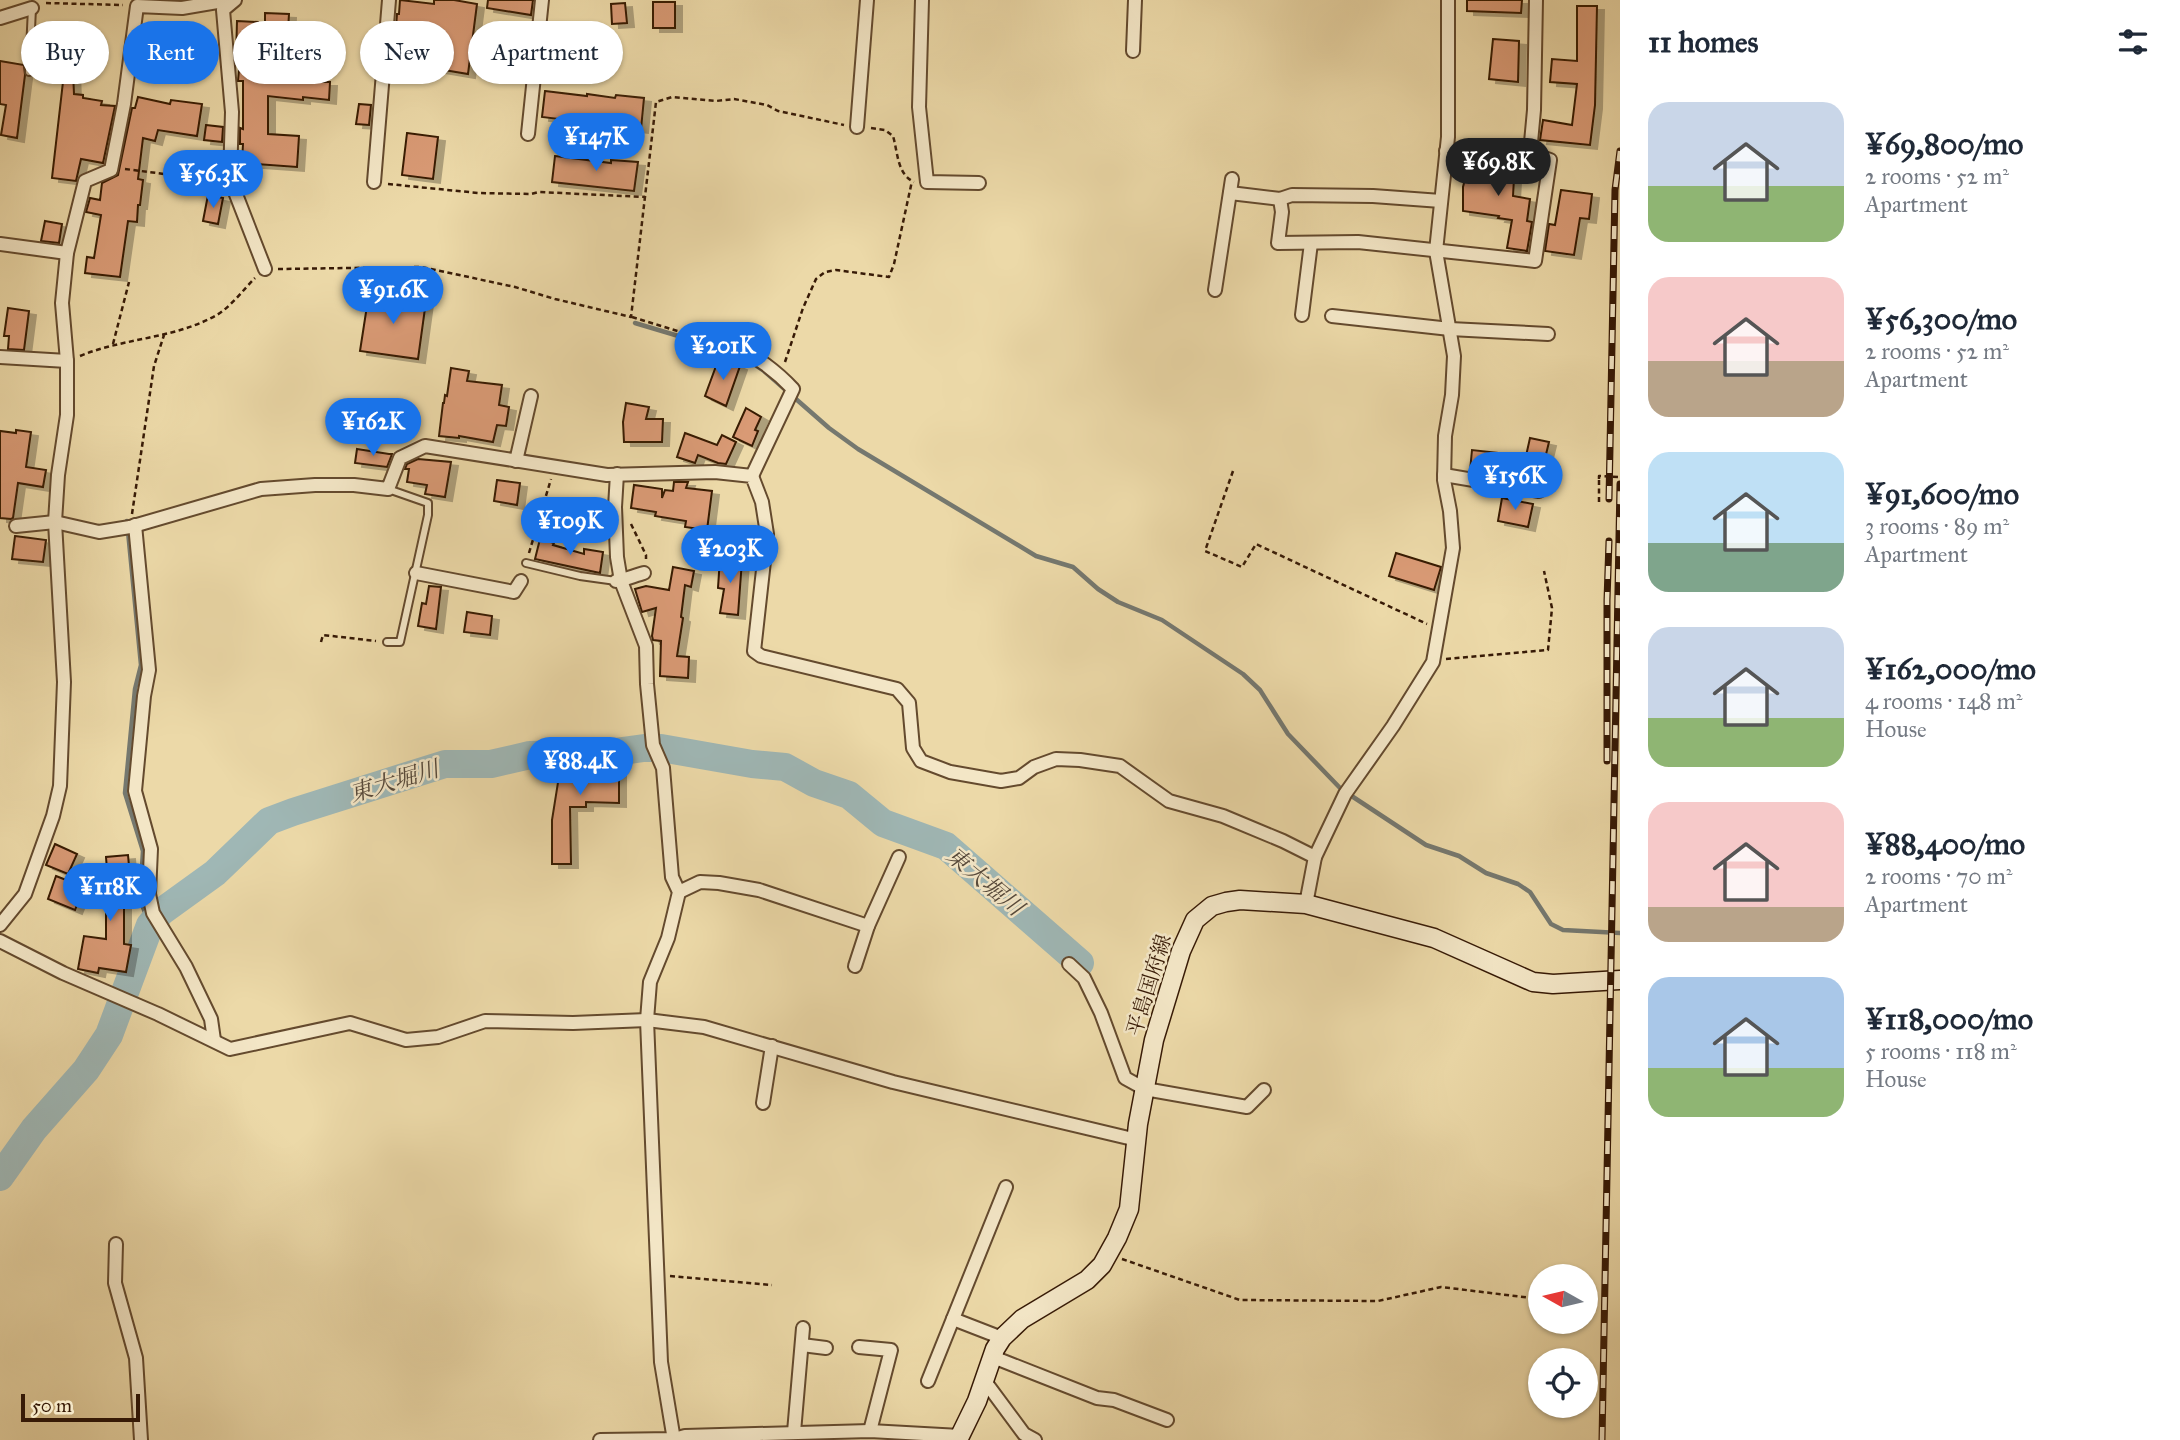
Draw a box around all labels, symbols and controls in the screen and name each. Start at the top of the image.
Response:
chip: Buy [21,21,109,84]
chip: Rent [123,21,219,84]
chip: Filters [233,21,346,84]
chip: New [360,21,454,84]
chip: Apartment [468,21,623,84]
icon: filters [2114,23,2152,61]
text: 11 homes [1648,24,1759,60]
pin: ¥147K [547,114,645,173]
text: ¥147K [564,122,628,150]
text: ¥69,800/mo [1865,126,2023,162]
icon: home [1704,130,1788,214]
pin: ¥69.8K [1441,138,1555,198]
text: ¥69.8K [1462,147,1534,175]
pin: ¥56.3K [156,150,270,210]
text: ¥56.3K [179,159,247,187]
text: 2 rooms · 52 m² [1865,162,2009,190]
text: Apartment [1865,190,1968,218]
pin: ¥91.6K [336,266,450,326]
text: ¥91.6K [358,275,428,303]
text: ¥56,300/mo [1865,301,2017,337]
icon: home [1704,305,1788,389]
pin: ¥201K [674,322,772,382]
text: ¥201K [690,331,756,359]
text: 2 rooms · 52 m² [1865,337,2009,365]
text: Apartment [1865,365,1968,393]
pin: ¥162K [324,398,422,458]
text: ¥162K [341,407,405,435]
pin: ¥156K [1466,452,1564,512]
text: ¥156K [1484,461,1546,489]
text: ¥91,600/mo [1865,476,2019,512]
icon: home [1704,480,1788,564]
pin: ¥109K [521,498,619,557]
text: ¥109K [537,506,603,534]
text: 3 rooms · 89 m² [1865,512,2009,540]
pin: ¥203K [681,526,779,585]
text: ¥203K [697,534,763,562]
text: Apartment [1865,540,1968,568]
text: ¥162,000/mo [1865,651,2036,687]
icon: home [1704,655,1788,739]
text: 4 rooms · 148 m² [1865,687,2022,715]
text: House [1865,715,1927,743]
pin: ¥88.4K [523,738,637,797]
text: ¥88.4K [543,746,617,774]
water label: 東大堀川 [346,753,445,808]
text: ¥88,400/mo [1865,826,2025,862]
icon: home [1704,830,1788,914]
water label: 東大堀川 [941,841,1032,923]
text: 2 rooms · 70 m² [1865,862,2013,890]
pin: ¥118K [61,864,159,923]
text: ¥118K [79,872,141,900]
text: Apartment [1865,890,1968,918]
street label: 平島国府線 [1121,931,1177,1039]
text: ¥118,000/mo [1865,1001,2033,1037]
icon: home [1704,1005,1788,1089]
text: 5 rooms · 118 m² [1865,1037,2017,1065]
text: House [1865,1065,1927,1093]
north arrow [1528,1264,1598,1334]
map controls [1528,1264,1598,1418]
button: locate [1528,1348,1598,1418]
scale bar [21,1391,140,1423]
text: 50 m [32,1394,72,1417]

